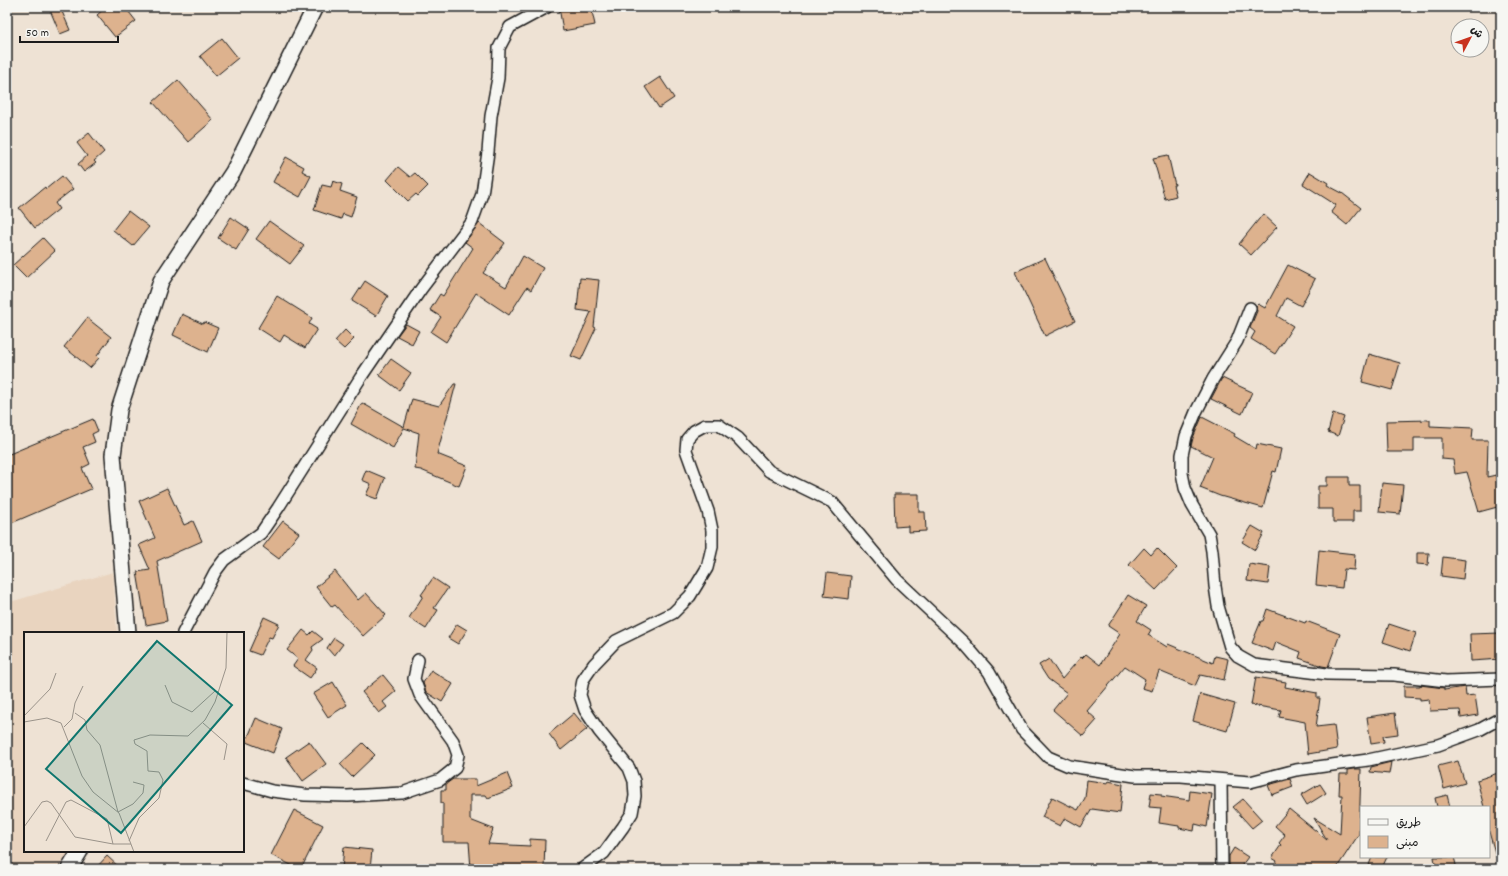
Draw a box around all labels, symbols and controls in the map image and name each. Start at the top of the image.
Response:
scale bar [20,18,118,44]
north arrow [1450,18,1490,58]
text: ش [1466,23,1486,43]
text: 50 m [26,25,49,42]
inset map [24,632,244,852]
legend [1360,806,1490,858]
text: طريق [1396,815,1421,832]
text: مبنى [1396,835,1419,852]

